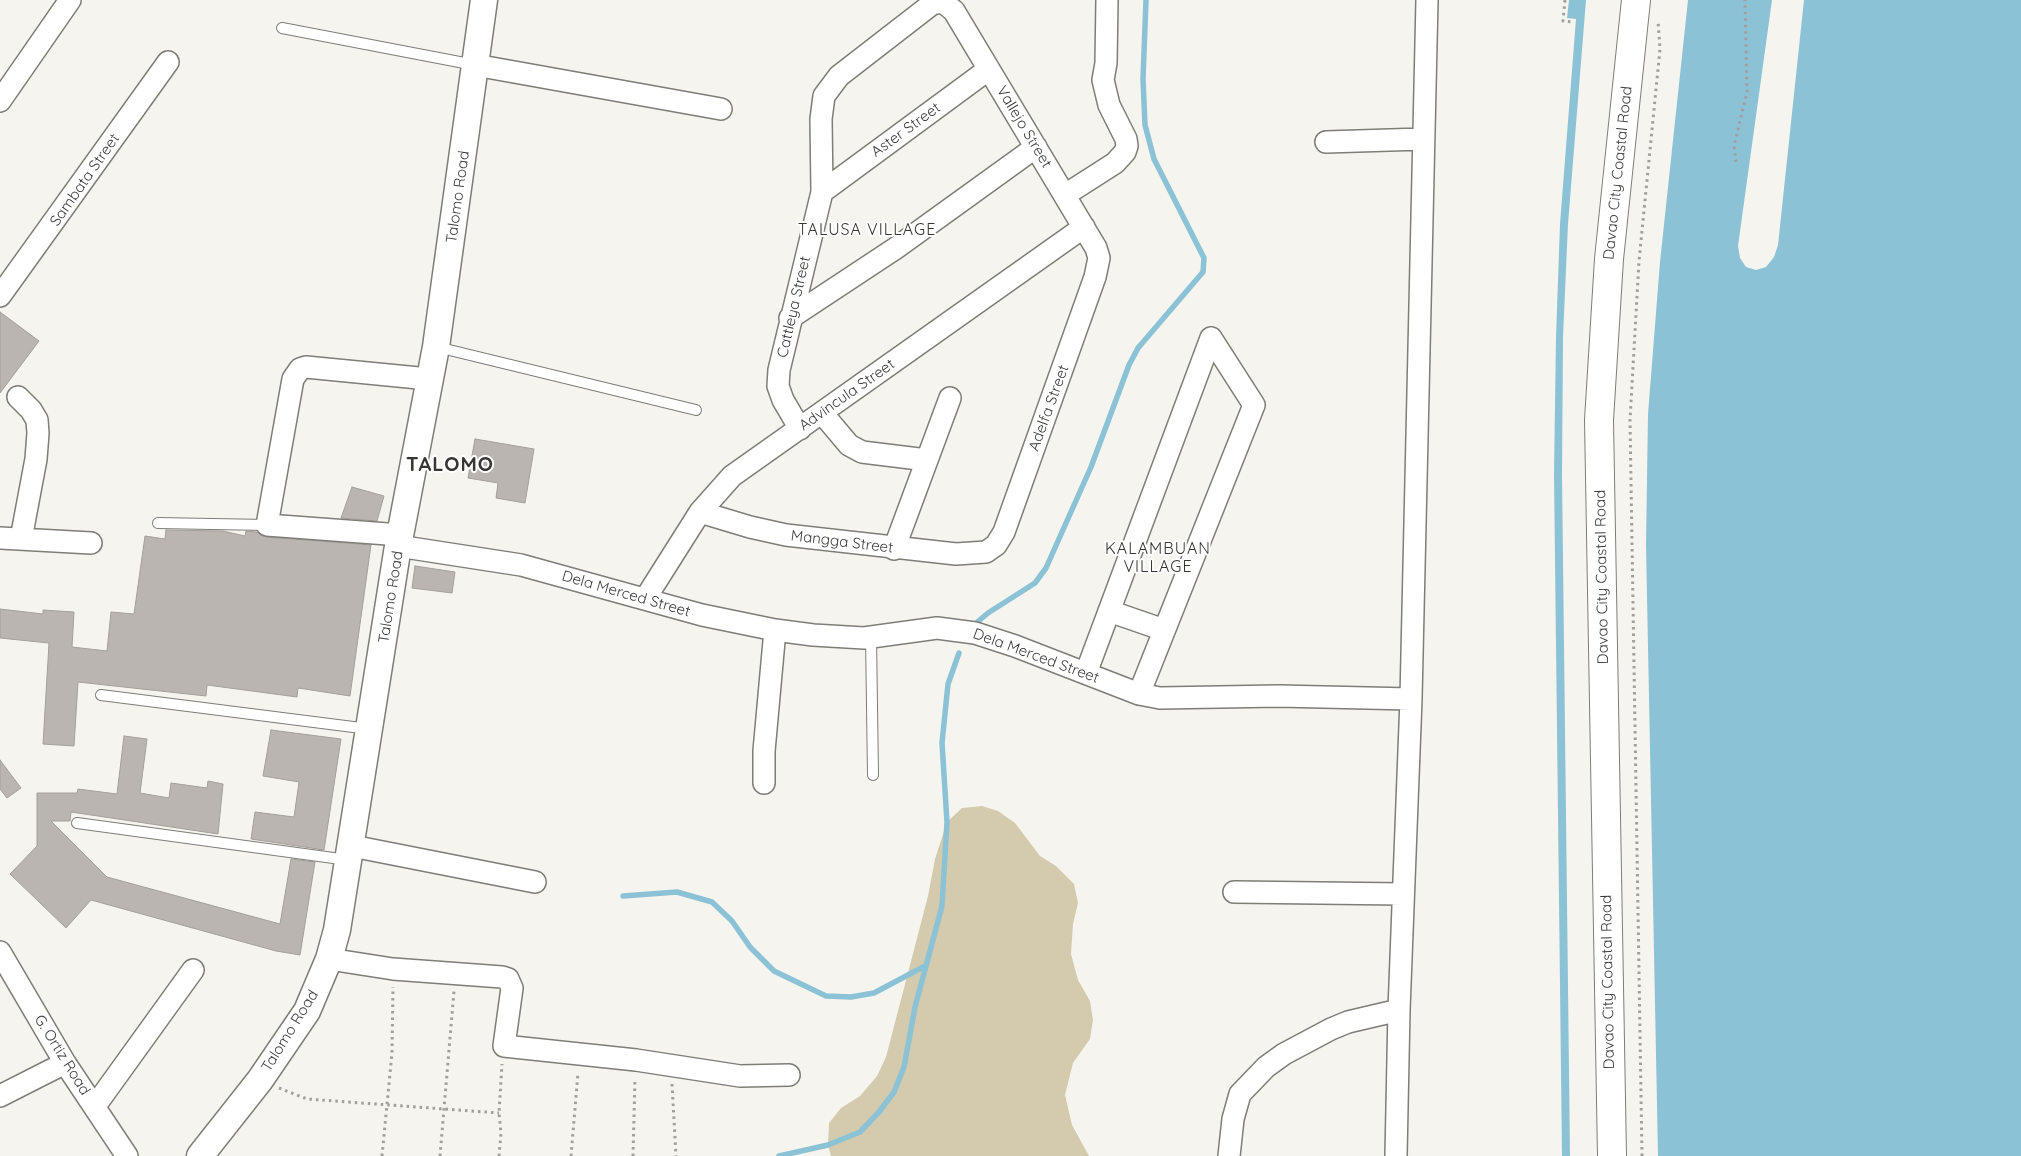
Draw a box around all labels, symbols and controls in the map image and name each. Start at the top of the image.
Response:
street label: Vallejo Street [993,83,1055,171]
street label: Davao City Coastal Road [1600,85,1636,261]
street label: Aster Street [868,99,944,161]
street label: Sambata Street [46,130,124,230]
street label: Talomo Road [443,150,473,244]
district label: TALUSA VILLAGE [796,220,938,240]
street label: Cattleya Street [774,255,814,359]
street label: Advincula Street [796,355,898,435]
street label: Adelfa Street [1025,362,1073,454]
district label: TALOMO [405,453,495,477]
street label: Davao City Coastal Road [1591,490,1613,664]
street label: Mangga Street [790,527,894,557]
district label: KALAMBUAN VILLAGE [1104,539,1212,577]
street label: Talomo Road [375,550,407,644]
street label: Dela Merced Street [560,567,692,621]
street label: Dela Merced Street [971,625,1101,687]
street label: Davao City Coastal Road [1597,895,1619,1069]
street label: Talomo Road [258,987,322,1075]
street label: G. Ortiz Road [30,1012,94,1098]

